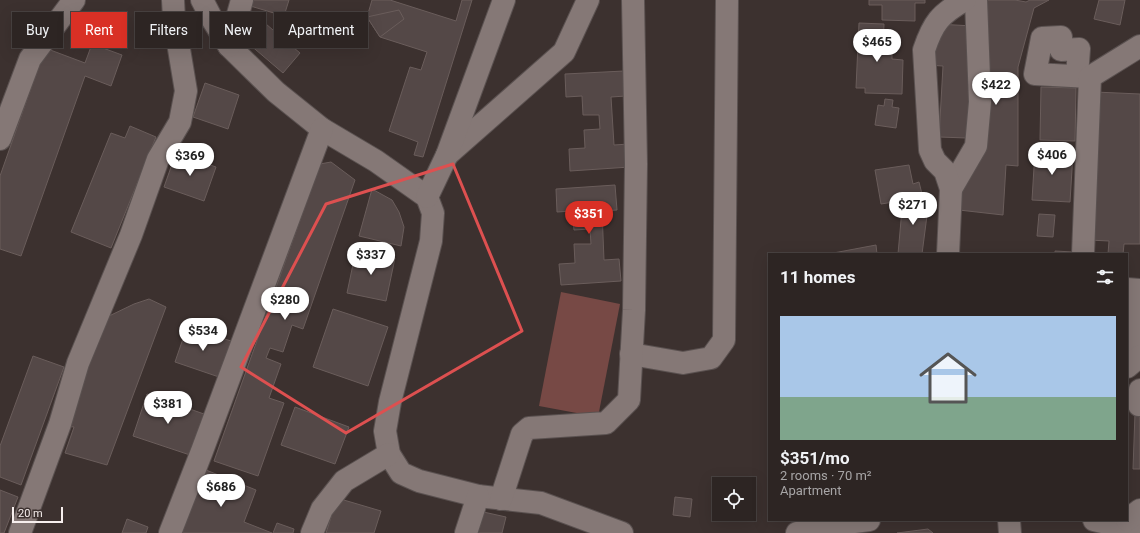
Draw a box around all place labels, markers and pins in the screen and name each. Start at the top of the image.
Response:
pin: $465 [853,29,901,63]
pin: $422 [972,72,1020,106]
pin: $406 [1028,142,1076,176]
pin: $369 [166,143,214,177]
pin: $271 [889,192,937,226]
pin: $351 [565,201,613,235]
pin: $337 [347,242,395,276]
pin: $280 [261,287,309,321]
pin: $534 [179,318,227,352]
pin: $381 [144,391,192,425]
pin: $686 [197,474,245,508]

